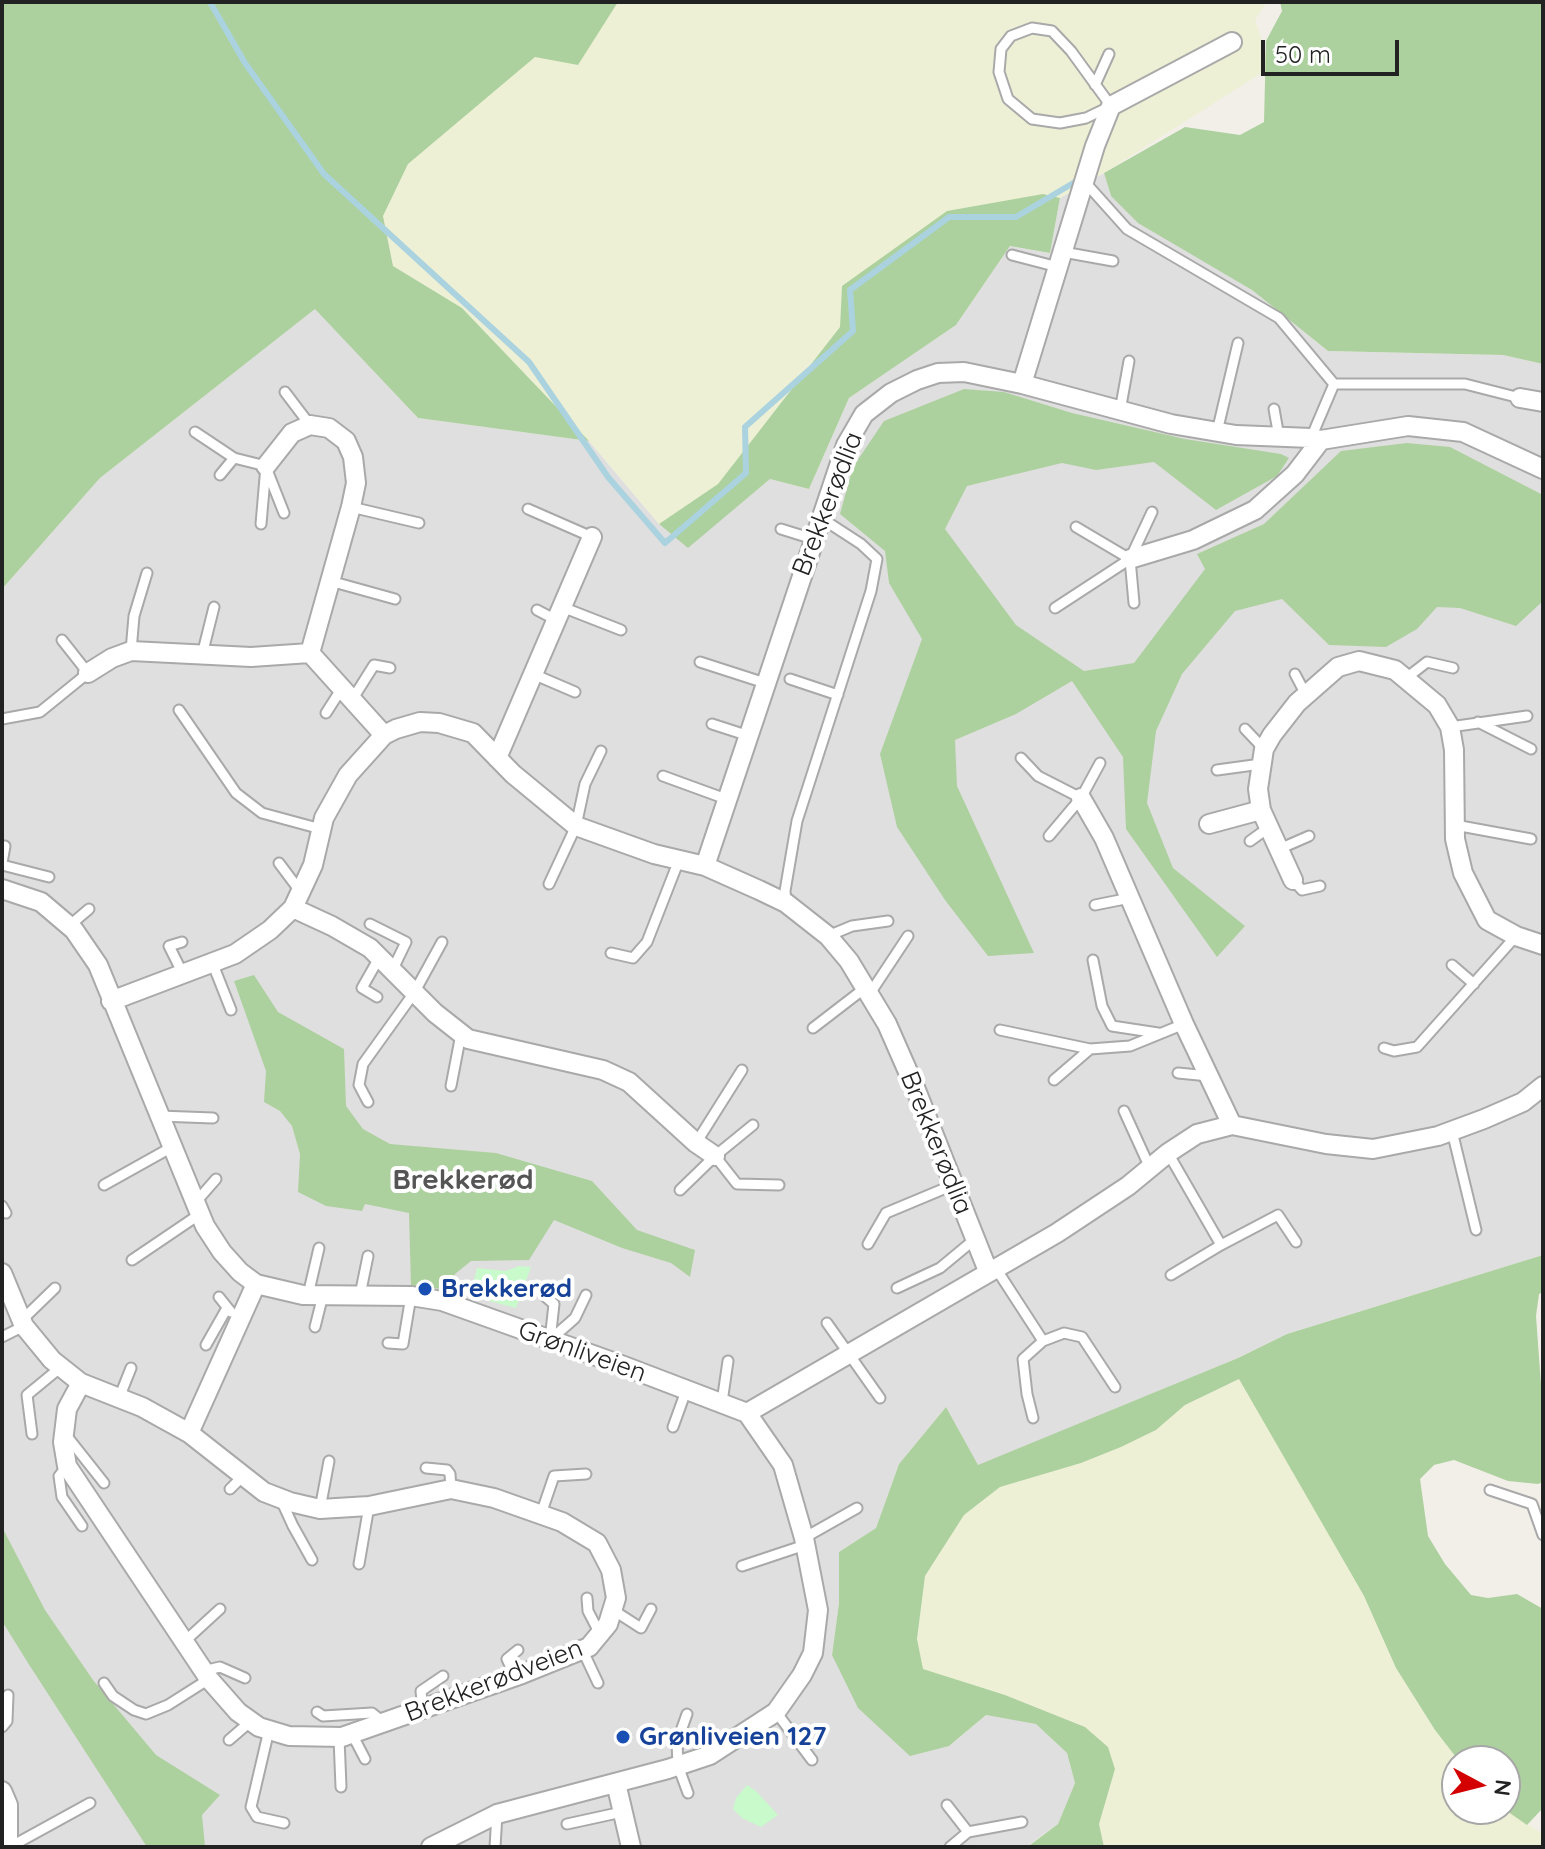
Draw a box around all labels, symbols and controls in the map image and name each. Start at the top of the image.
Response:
scale bar [1265,24,1403,74]
text: 50 m [1275,39,1331,69]
street label: Brekkerødlia [786,428,870,580]
street label: Brekkerødlia [893,1067,979,1219]
district label: Brekkerød [392,1164,534,1198]
place label: Brekkerød [441,1273,572,1305]
marker: Brekkerød [416,1280,434,1298]
street label: Grønliveien [514,1314,650,1390]
street label: Brekkerødveien [401,1633,587,1729]
place label: Grønliveien 127 [639,1721,827,1753]
marker: Grønliveien 127 [614,1728,632,1746]
north arrow [1441,1745,1521,1825]
text: N [1488,1778,1518,1797]

